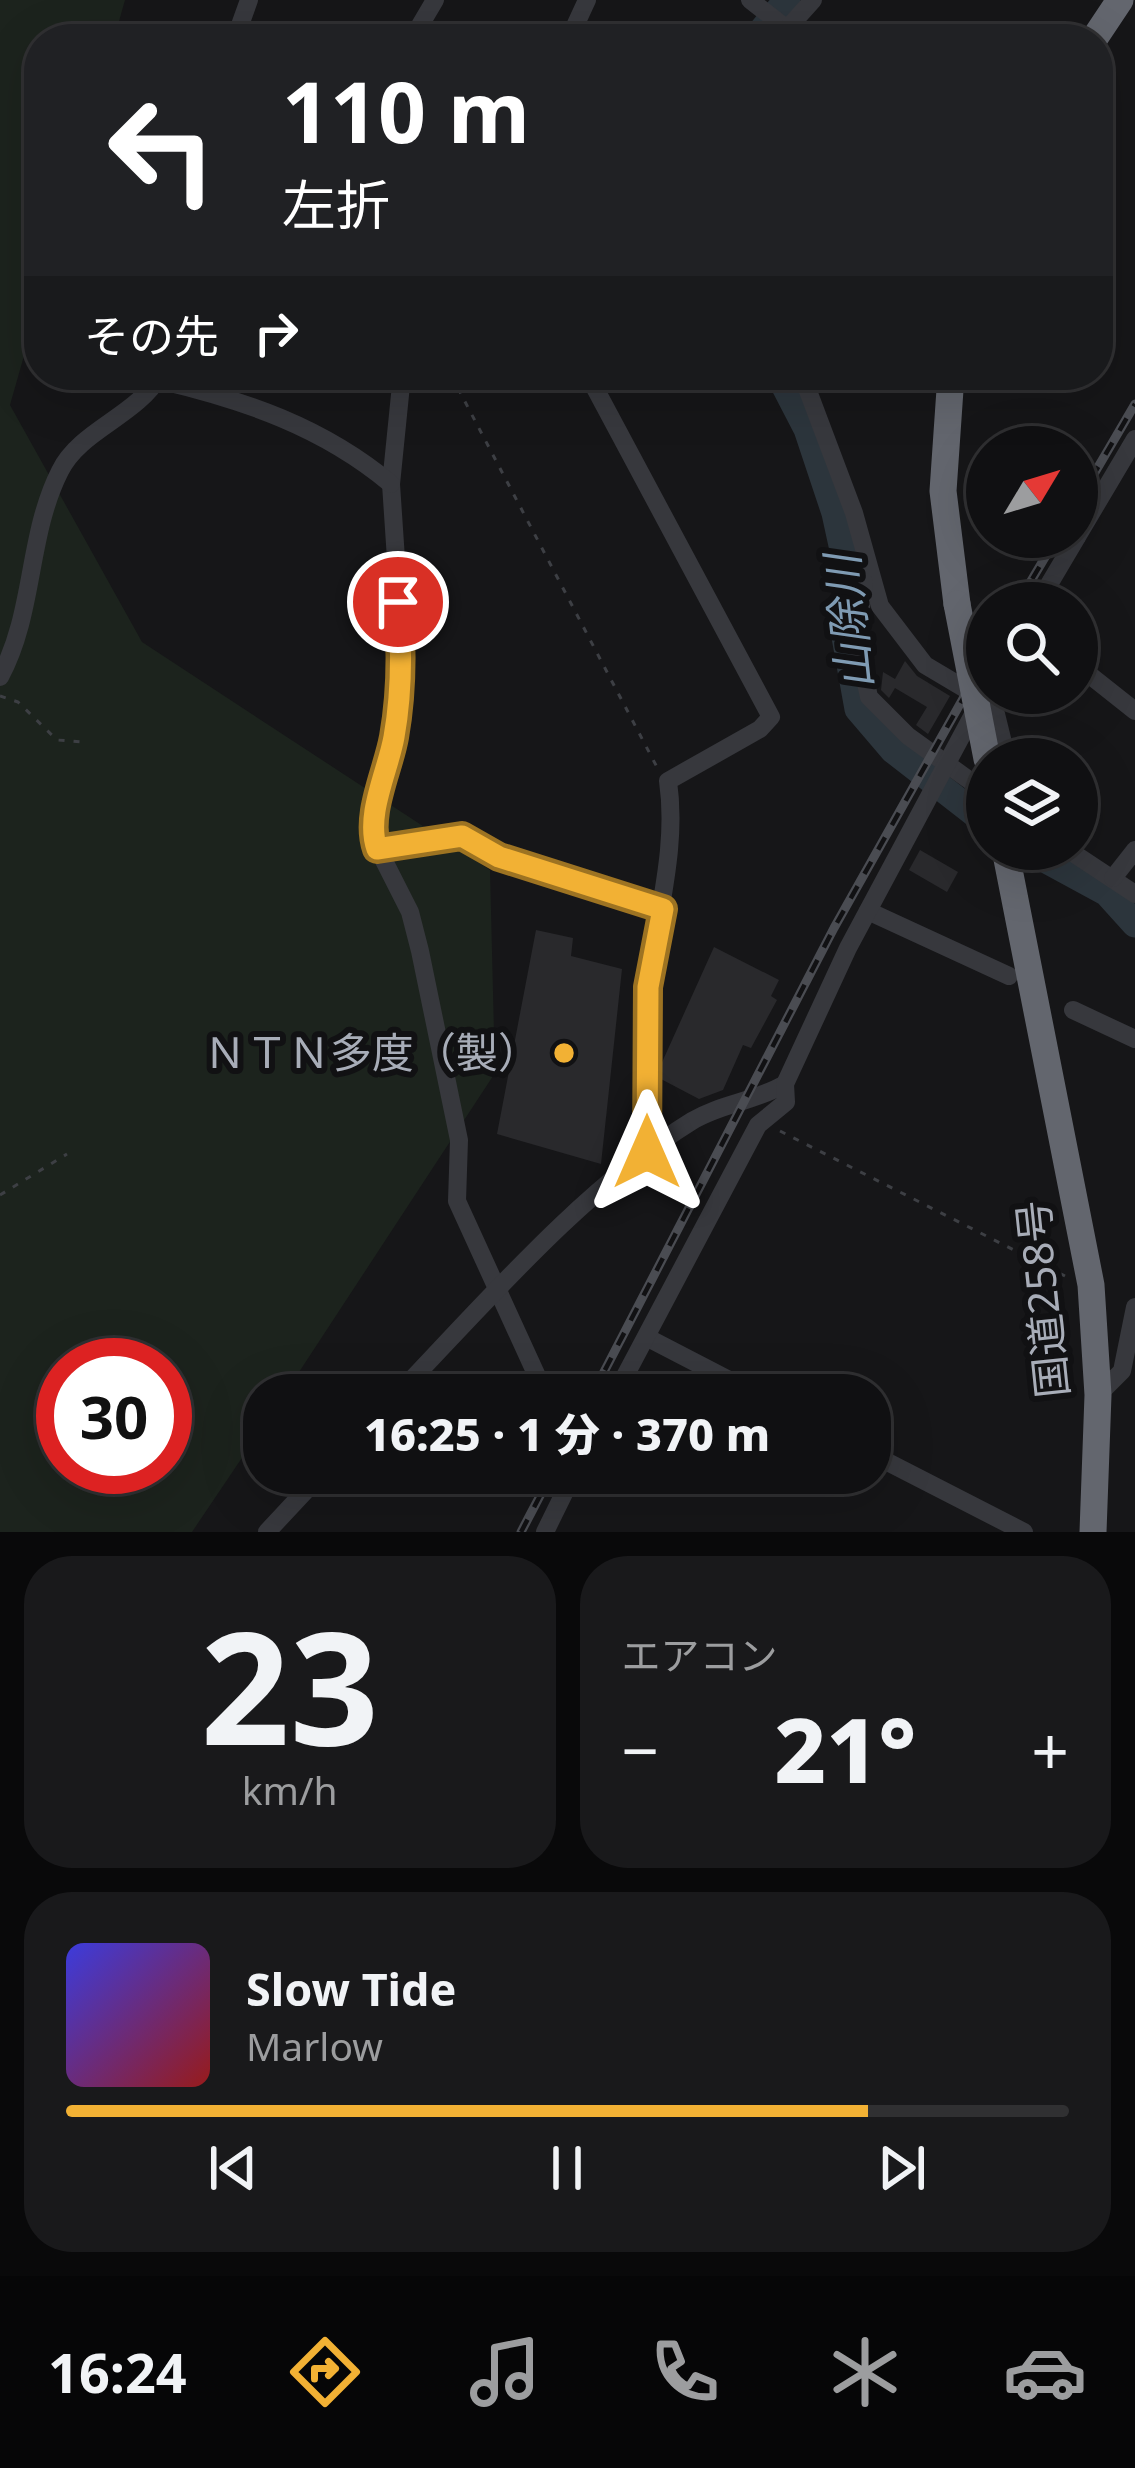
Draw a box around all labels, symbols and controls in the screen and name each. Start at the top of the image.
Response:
text: 110 m [282,53,530,168]
icon: left [84,72,240,228]
text: 左折 [282,167,390,241]
icon: right [243,300,309,366]
text: その先 [84,305,219,366]
north arrow [966,426,1098,558]
map controls [966,426,1098,870]
water label: 山除川 [810,548,885,692]
pin [347,551,449,653]
icon: arrive [365,569,431,635]
button: search [966,582,1098,714]
button: layers [966,738,1098,870]
place label: ＮＴＮ多度（製） [204,1023,540,1080]
marker: ＮＴＮ多度（製） [551,1040,577,1066]
position arrow [584,1089,710,1215]
street label: 国道258号 [1003,1198,1080,1401]
speed limit sign: 30 [36,1338,192,1494]
text: 16:25 · 1 分 · 370 m [364,1403,770,1464]
text: 23 [201,1578,379,1791]
text: エアコン [622,1628,778,1681]
text: 21° [774,1687,916,1809]
text: − [622,1704,659,1794]
text: + [1031,1704,1069,1794]
text: km/h [242,1763,338,1816]
text: Slow Tide [246,1958,456,2019]
text: Marlow [246,2019,383,2072]
icon: previous [200,2135,266,2201]
icon: pause [534,2135,600,2201]
icon: next [869,2135,935,2201]
icon: directions [283,2330,367,2414]
icon: music [463,2330,547,2414]
icon: phone [643,2330,727,2414]
icon: climate [823,2330,907,2414]
icon: car [1003,2330,1087,2414]
text: 16:24 [48,2335,187,2409]

